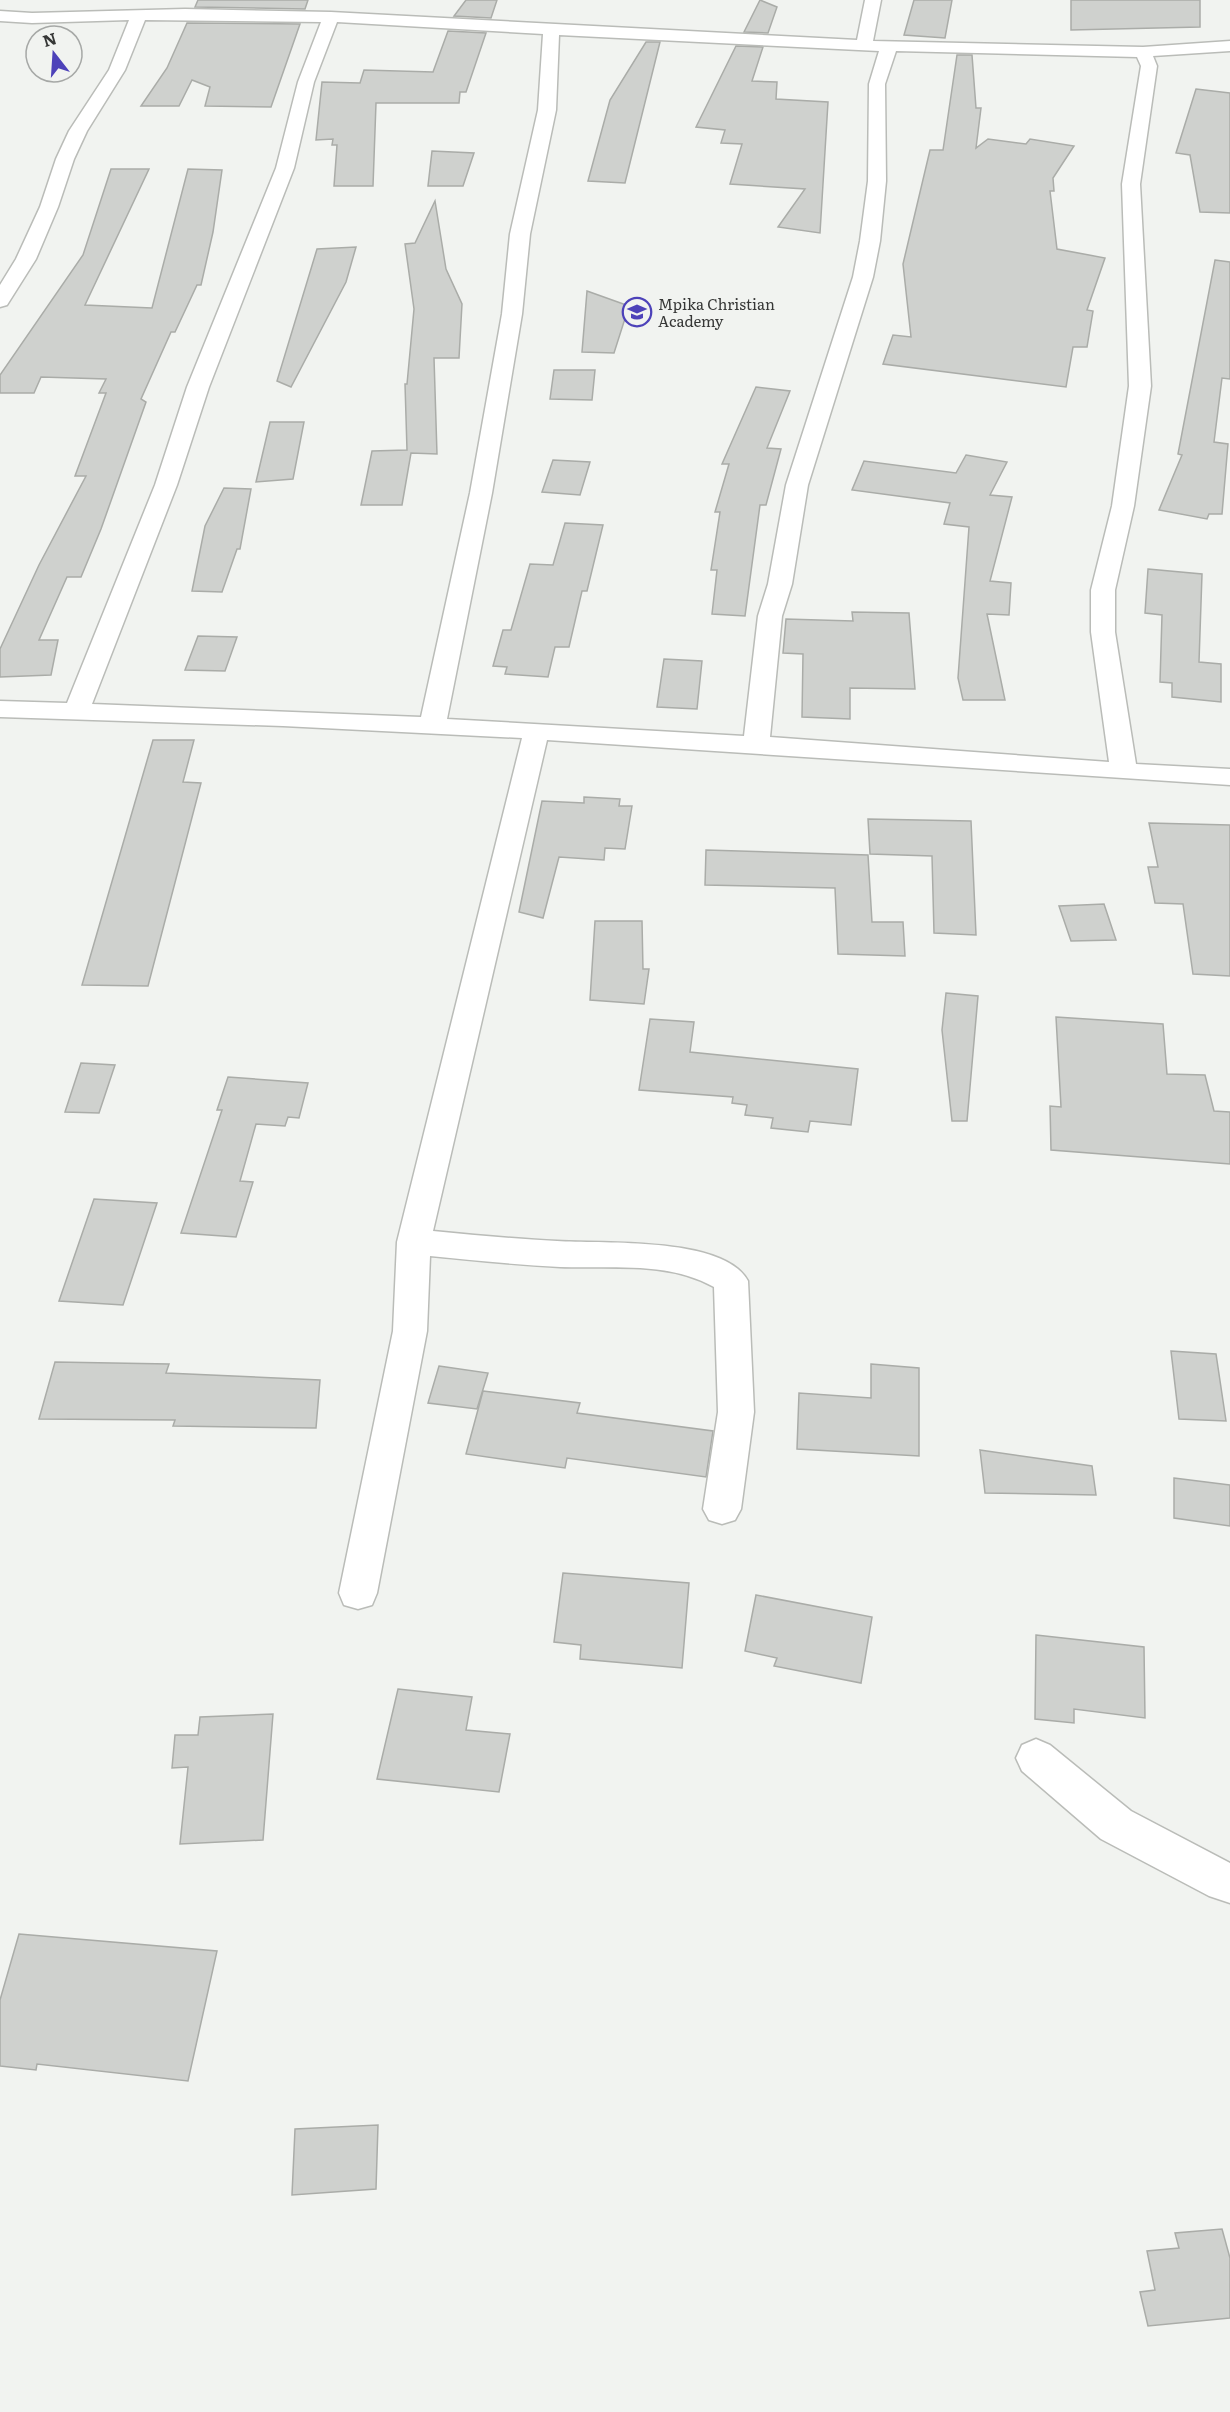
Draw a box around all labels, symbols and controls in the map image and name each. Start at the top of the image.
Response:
north arrow [24,24,84,84]
text: N [39,25,59,52]
place label: Mpika Christian Academy [658,292,775,332]
school or university icon: Mpika Christian Academy [621,296,653,328]

